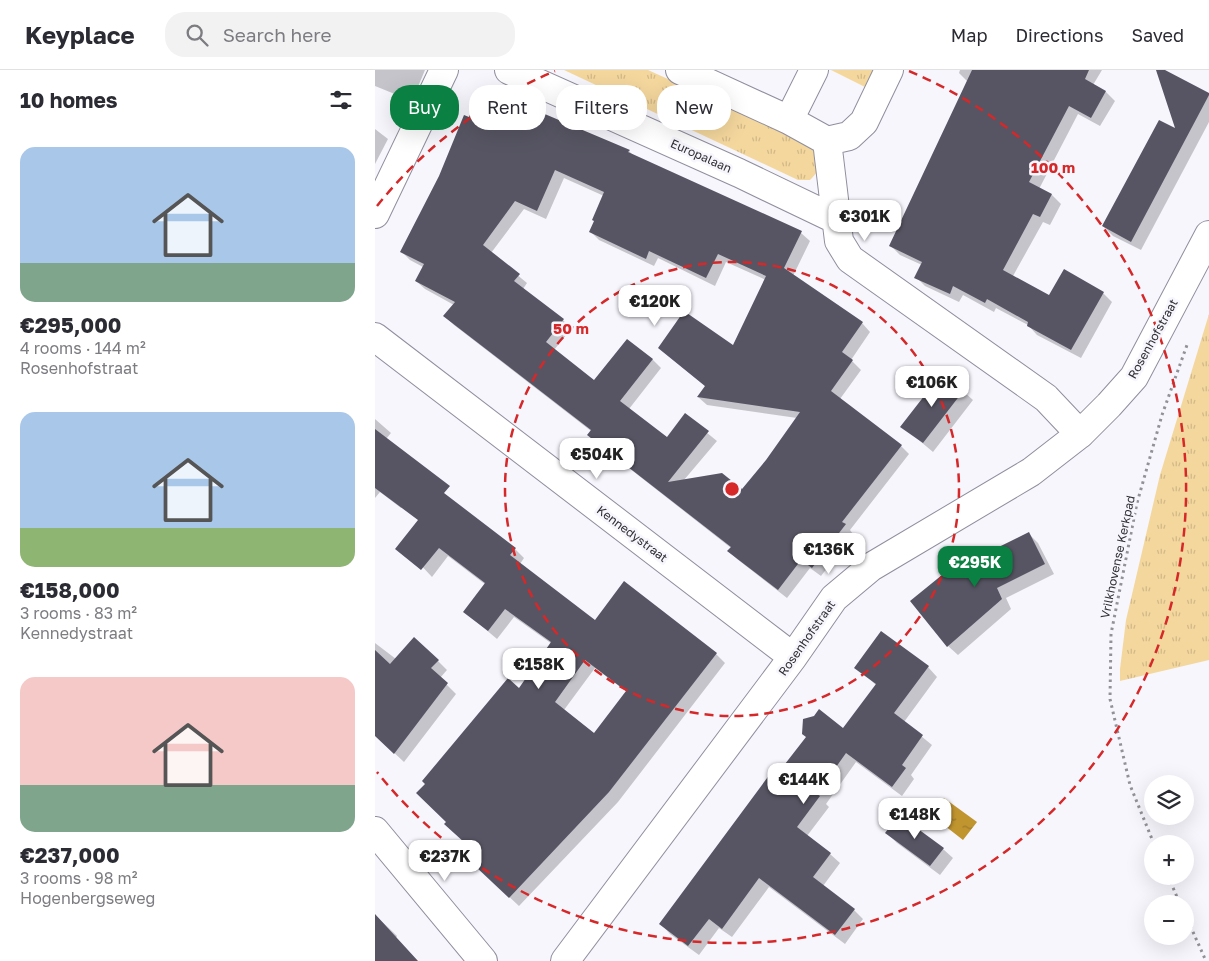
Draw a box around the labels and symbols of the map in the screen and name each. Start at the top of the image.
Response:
street label: Europalaan [668,135,734,176]
text: 100 m [1031,158,1075,176]
pin: €301K [830,200,900,242]
pin: €120K [620,284,690,327]
street label: Rosenhofstraat [1124,296,1181,381]
text: 50 m [553,319,589,337]
pin: €106K [897,366,967,408]
pin: €504K [562,438,632,480]
centre of rings [723,480,741,498]
street label: Vrilkhovense Kerkpad [1097,494,1138,620]
street label: Kennedystraat [594,502,671,565]
pin: €136K [794,532,864,575]
pin: €295K [940,546,1010,588]
street label: Rosenhofstraat [775,597,838,678]
pin: €158K [504,648,574,690]
pin: €144K [769,762,839,805]
pin: €148K [880,798,950,840]
pin: €237K [410,840,480,882]

